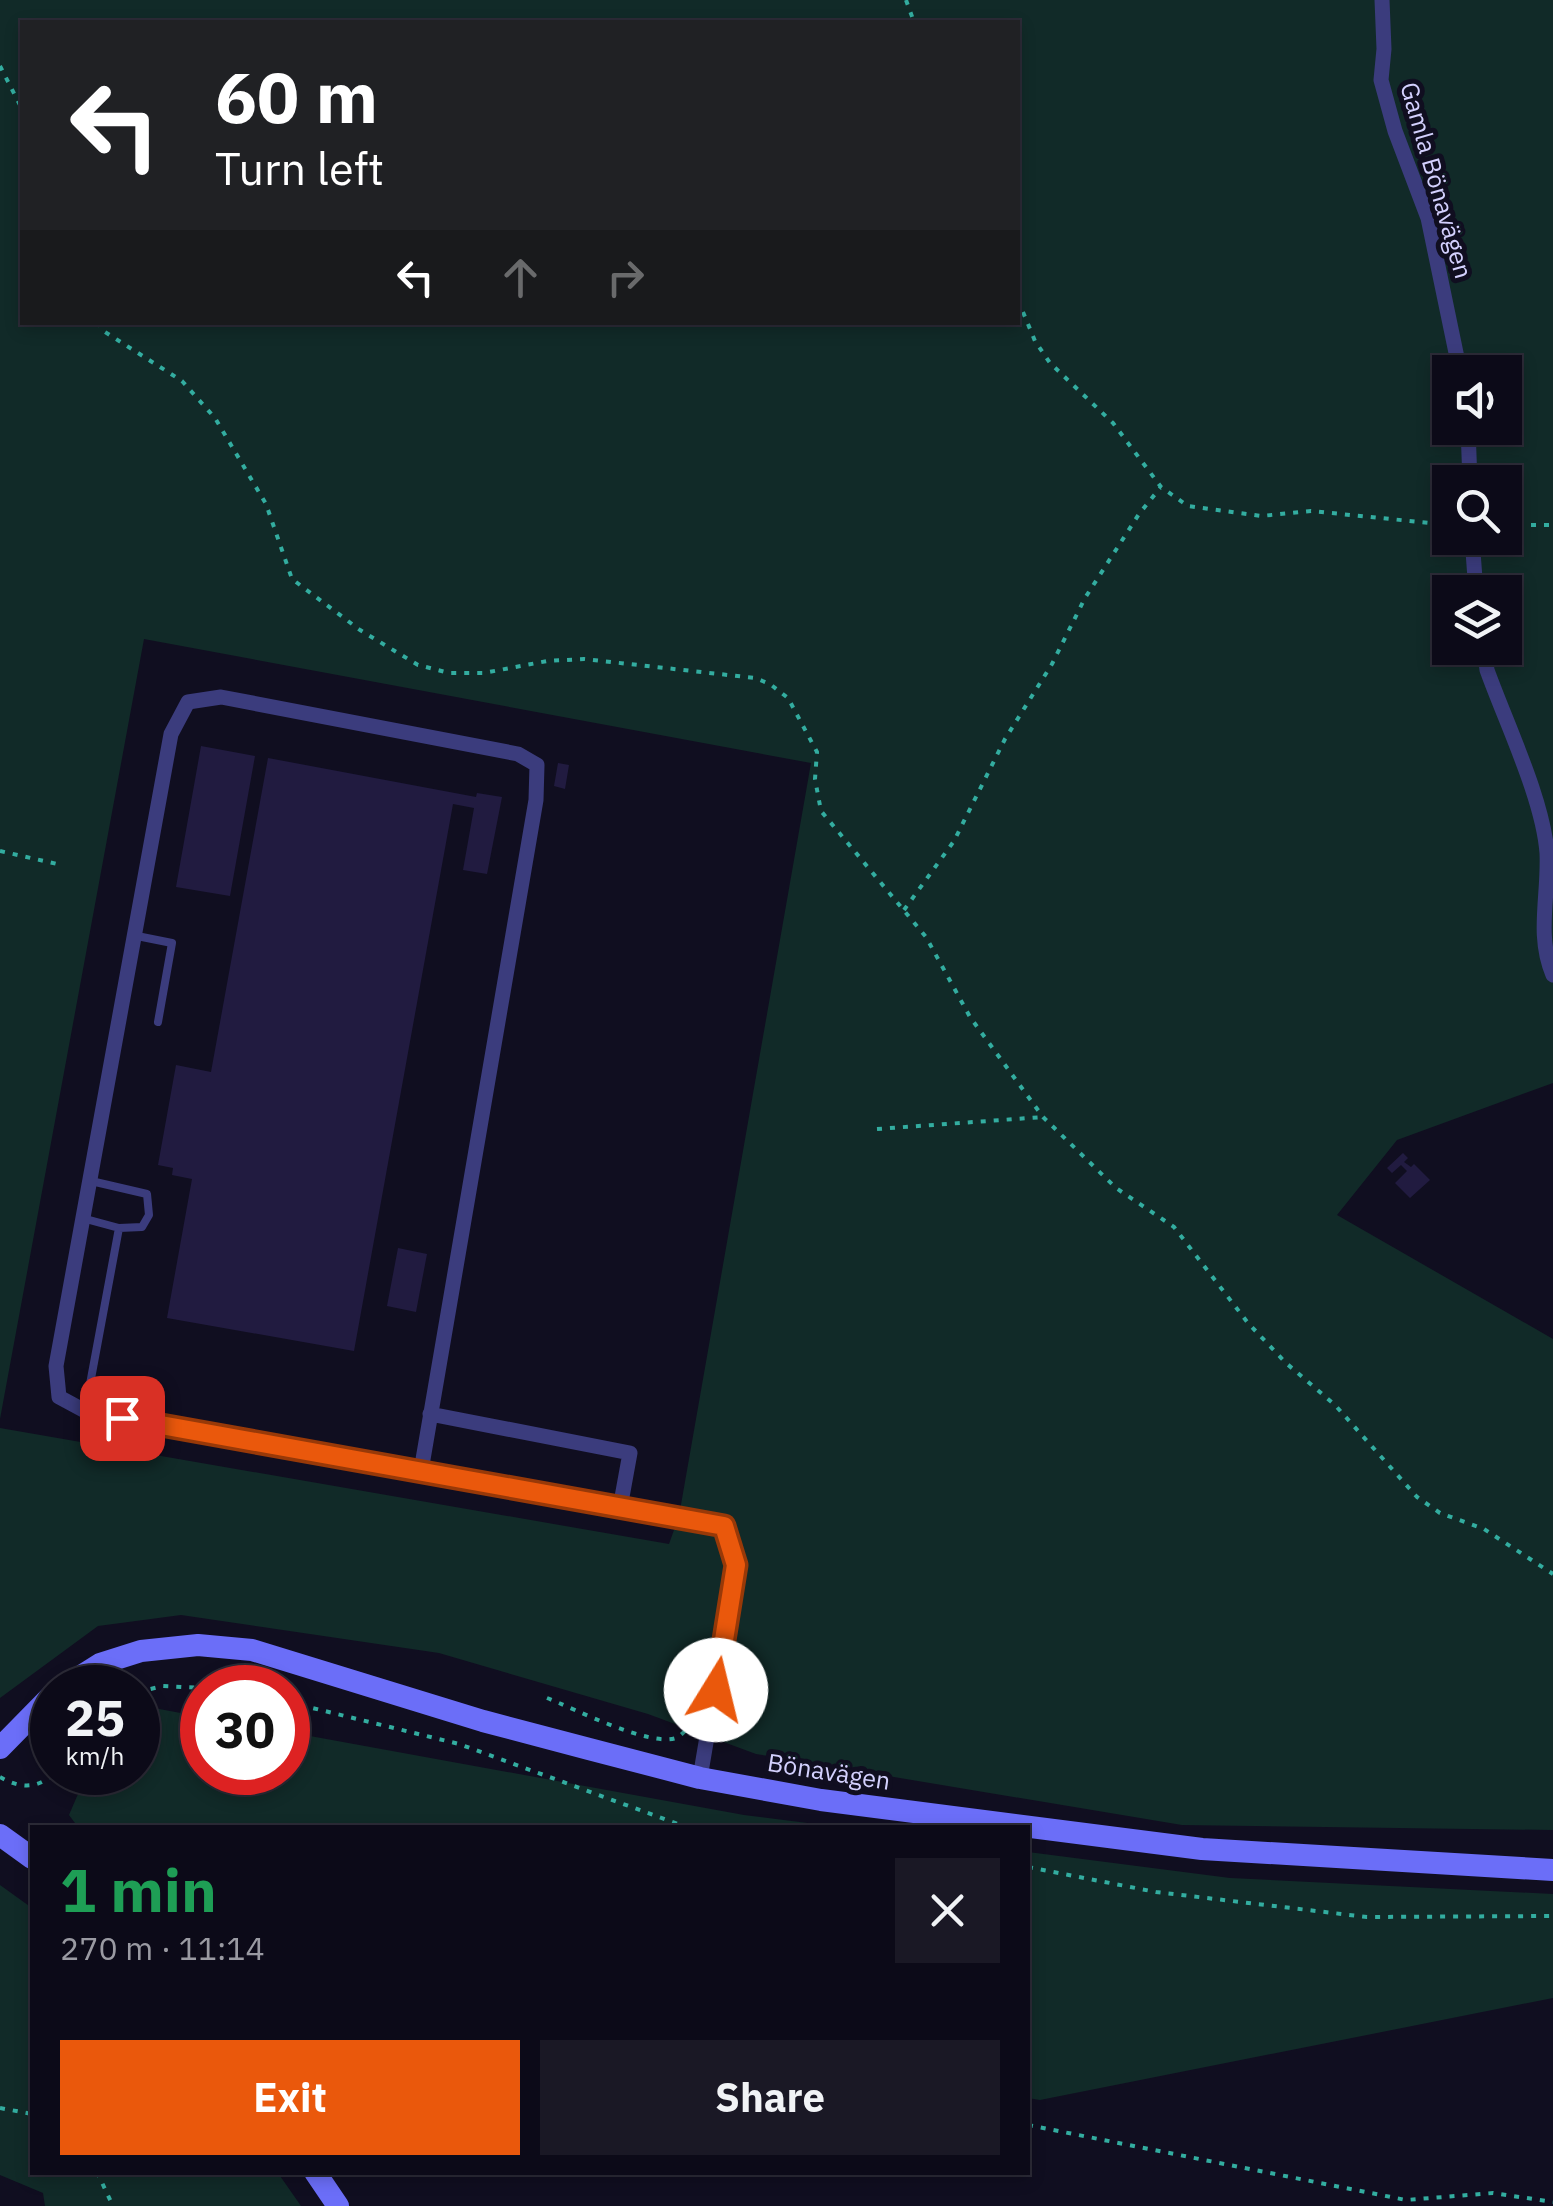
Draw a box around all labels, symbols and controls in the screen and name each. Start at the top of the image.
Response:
text: 60 m [215,51,378,142]
icon: left [50,60,180,190]
street label: Gamla Bönavägen [1393,78,1481,282]
text: Turn left [215,139,384,197]
icon: left [388,250,443,305]
icon: ahead [493,250,548,305]
icon: right [598,250,653,305]
map controls [1432,355,1522,665]
button: sound [1432,355,1522,445]
button: search [1432,465,1522,555]
button: layers [1432,575,1522,665]
pin [80,1376,165,1461]
icon: arrive [95,1391,150,1446]
position arrow [664,1638,768,1742]
speed limit sign: 30 [180,1665,310,1795]
text: 25 [65,1685,125,1750]
text: km/h [66,1739,124,1772]
street label: Bönavägen [765,1745,893,1797]
text: 1 min [60,1850,217,1929]
button: close [895,1858,1000,1963]
text: 270 m · 11:14 [60,1927,265,1969]
button: Exit [60,2040,520,2155]
button: Share [540,2040,1000,2155]

